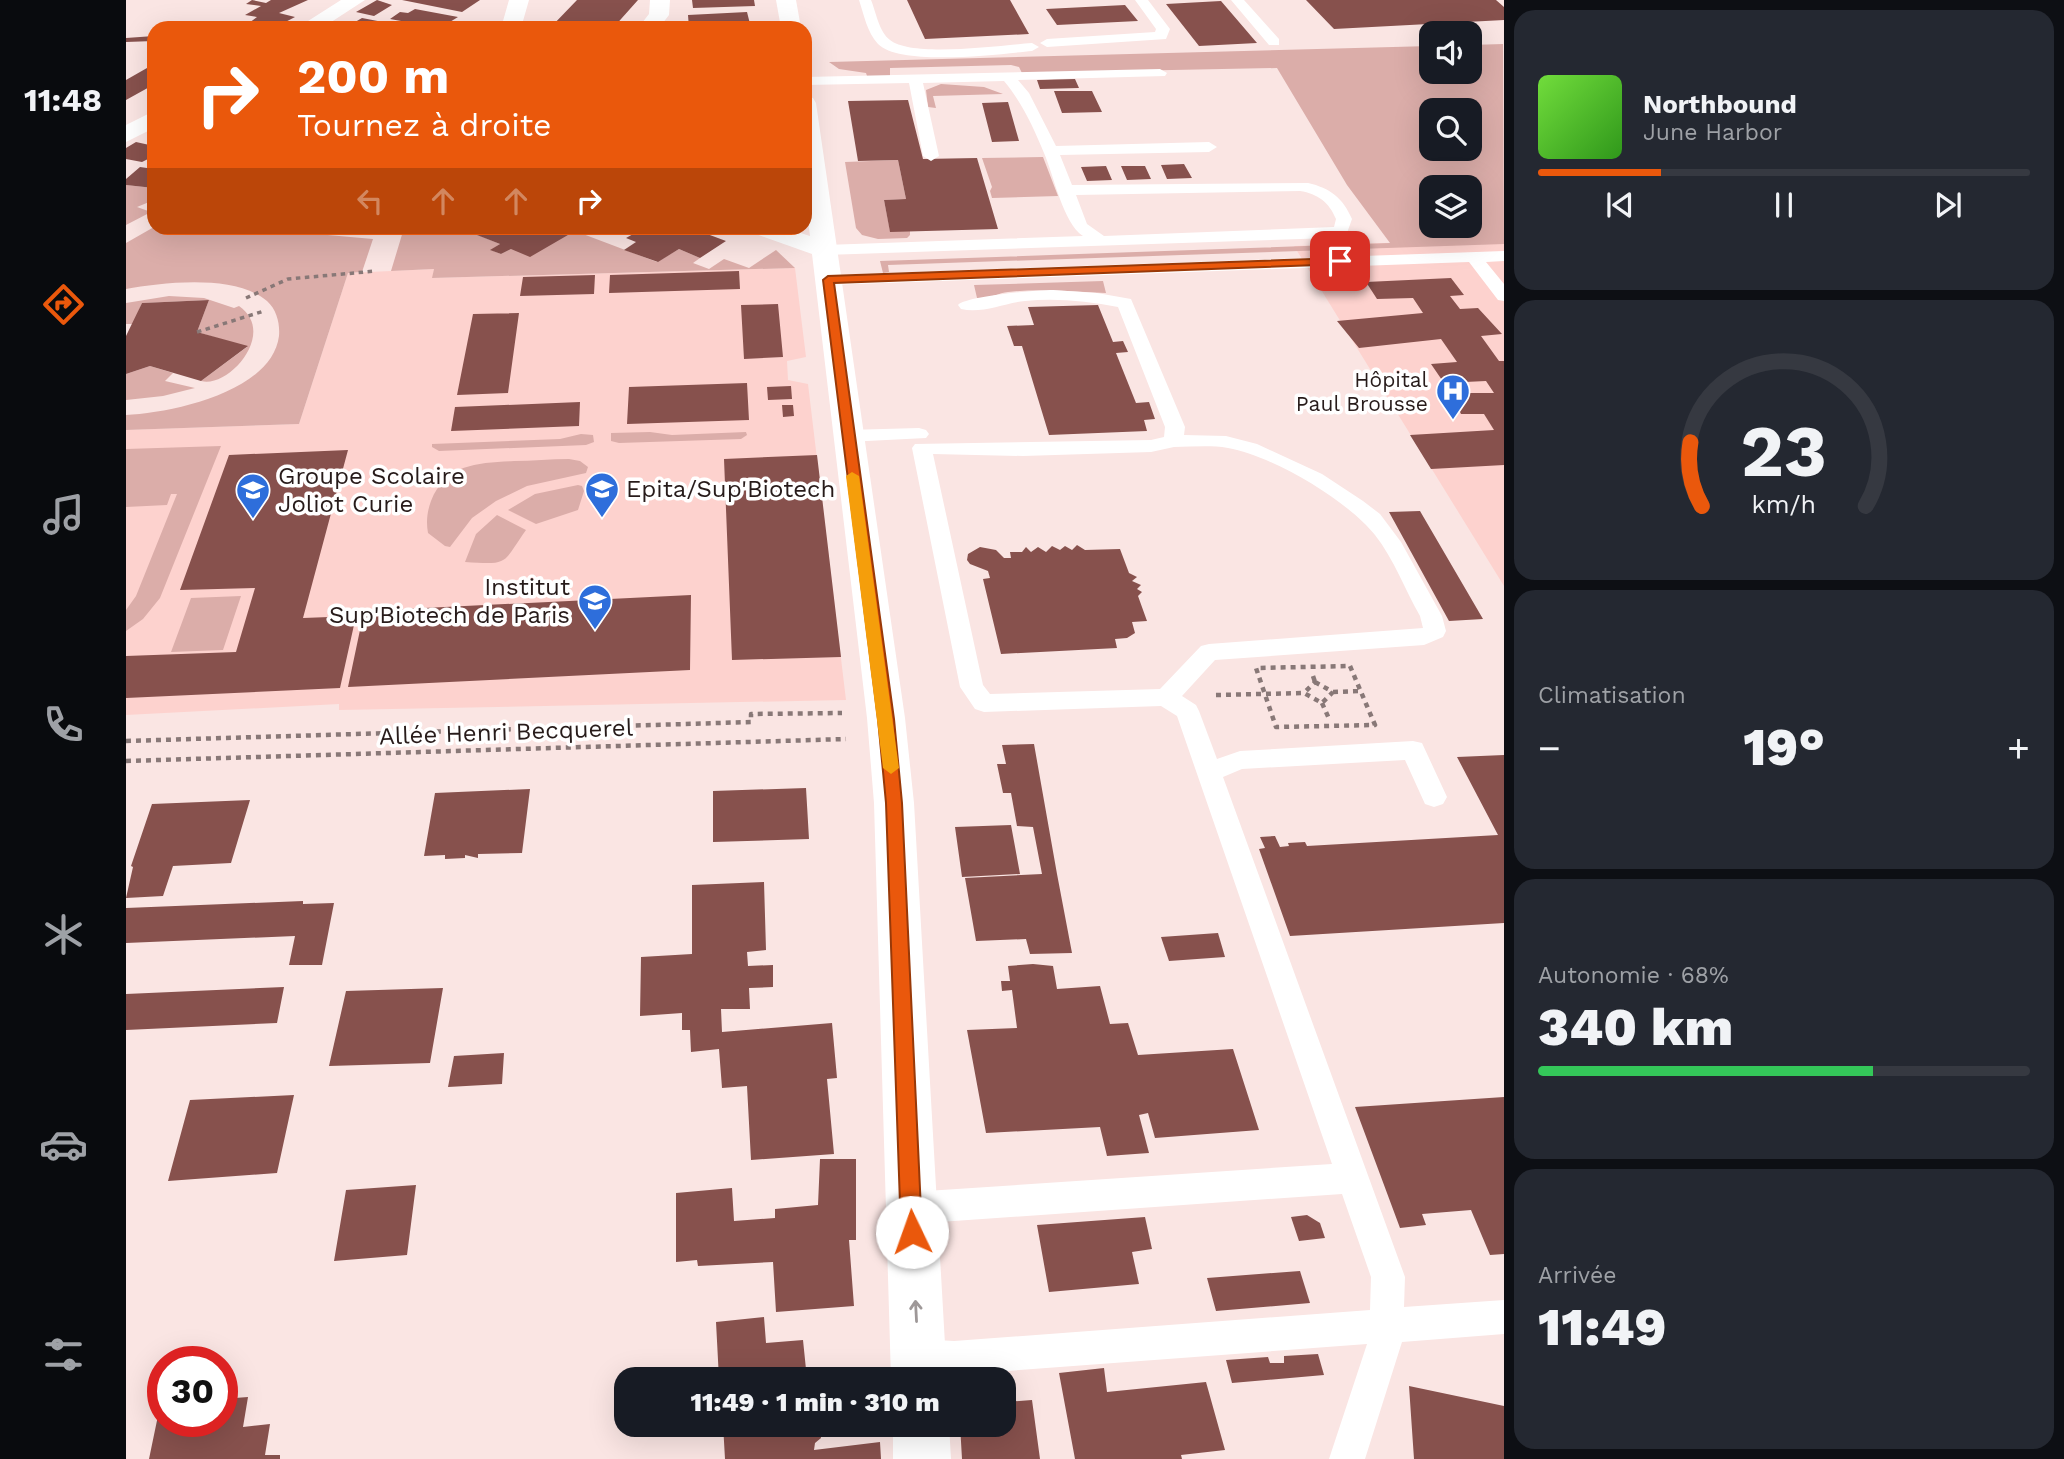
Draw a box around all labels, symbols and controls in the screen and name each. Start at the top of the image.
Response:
map controls [1419,21,1482,238]
button: sound [1419,21,1482,84]
text: 200 m [297,47,449,105]
icon: right [182,49,273,140]
text: 11:48 [24,81,102,119]
text: Northbound [1643,89,1797,119]
button: search [1419,98,1482,161]
text: Tournez à droite [297,106,552,144]
text: June Harbor [1643,119,1782,146]
button: layers [1419,175,1482,238]
icon: left [351,182,389,220]
icon: ahead [424,182,462,220]
icon: ahead [497,182,535,220]
icon: right [570,182,608,220]
icon: previous [1601,186,1639,224]
icon: pause [1765,186,1803,224]
icon: next [1929,186,1967,224]
pin [1310,231,1370,291]
icon: arrive [1321,242,1359,280]
icon: directions [39,280,88,329]
place label: Hôpital Paul Brousse [1296,367,1429,416]
hospital icon: Hôpital Paul Brousse [1434,372,1472,421]
text: 23 [1741,408,1827,494]
place label: Groupe Scolaire Joliot Curie [278,462,465,518]
school or university icon: Epita/Sup'Biotech [583,470,621,519]
school or university icon: Groupe Scolaire Joliot Curie [234,471,272,520]
place label: Epita/Sup'Biotech [626,475,835,503]
text: km/h [1752,489,1816,518]
icon: music [39,490,88,539]
place label: Institut Sup'Biotech de Paris [329,573,570,629]
school or university icon: Institut Sup'Biotech de Paris [576,582,614,631]
text: Climatisation [1538,682,1686,709]
icon: phone [39,700,88,749]
street label: Allée Henri Becquerel [379,714,634,750]
text: 19° [1743,717,1825,778]
text: − [1538,726,1561,770]
text: + [2007,726,2030,770]
icon: climate [39,910,88,959]
text: Autonomie · 68% [1538,962,1729,989]
text: 340 km [1538,997,1733,1058]
icon: car [39,1120,88,1169]
position arrow [875,1195,949,1269]
text: Arrivée [1538,1262,1617,1289]
text: 11:49 [1538,1297,1667,1358]
one-way arrow [909,1300,922,1323]
icon: filters [39,1330,88,1379]
speed limit sign: 30 [147,1346,238,1437]
text: 11:49 · 1 min · 310 m [690,1387,940,1417]

